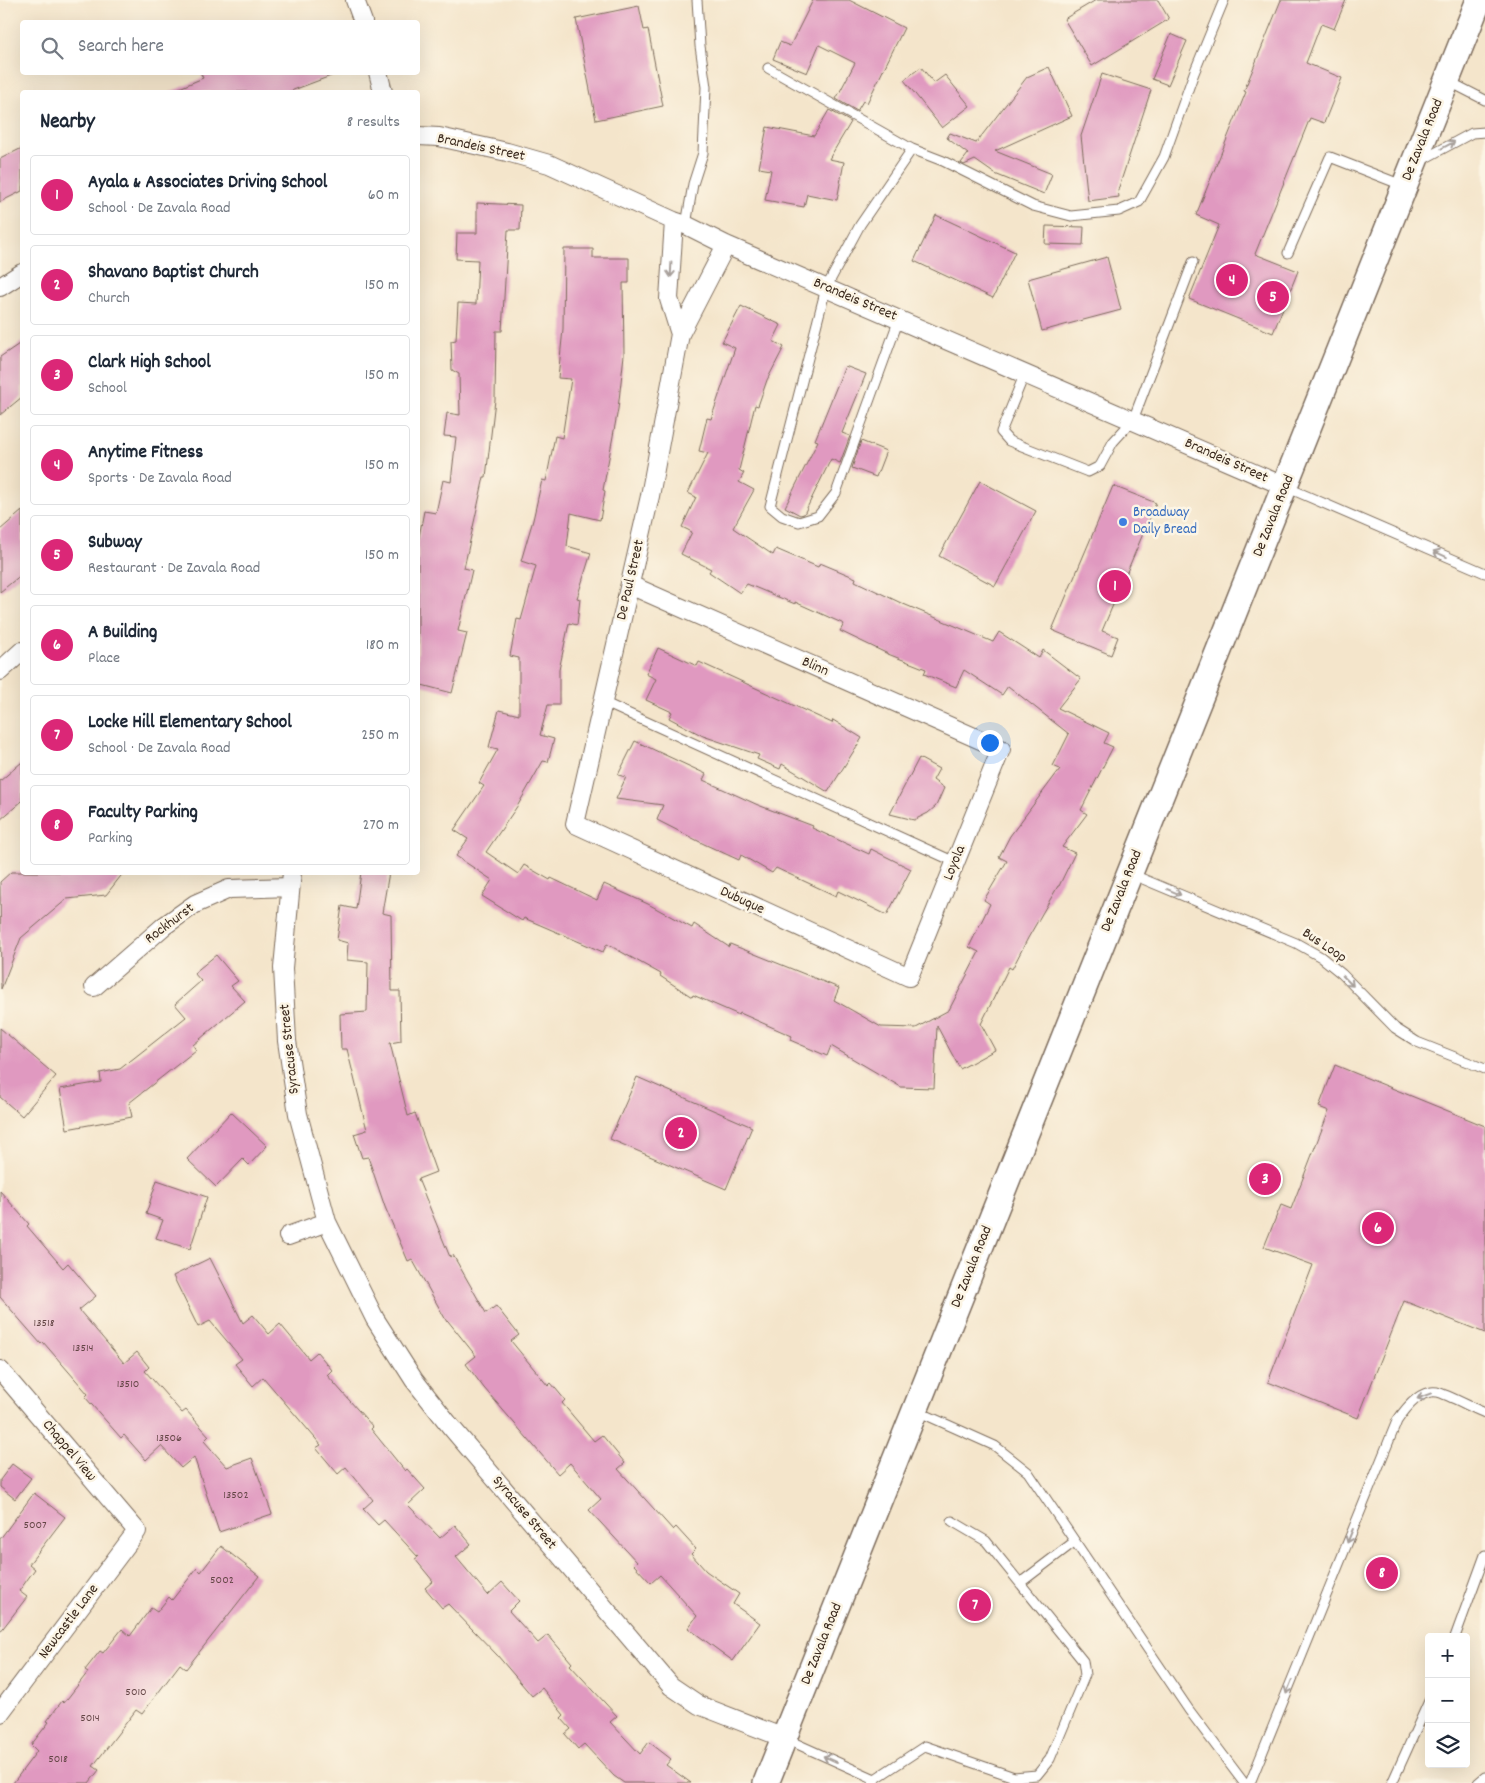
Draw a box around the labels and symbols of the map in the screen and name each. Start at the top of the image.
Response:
street label: De Zavala Road [1397,96,1449,184]
street label: Brandeis Street [435,128,527,168]
one-way arrow [1441,140,1455,150]
one-way arrow [666,261,675,277]
pin: 4 [1216,261,1248,299]
street label: Brandeis Street [810,272,901,328]
pin: 5 [1257,278,1289,316]
street label: Brandeis Street [1181,433,1272,489]
street label: De Zavala Road [1248,472,1300,560]
place label: Broadway Daily Bread [1133,502,1197,541]
marker: Broadway Daily Bread [1117,516,1129,528]
street label: De Paul Street [611,537,651,622]
one-way arrow [1433,549,1448,559]
pin: 1 [1099,567,1131,605]
street label: Blinn [798,651,832,683]
your location [977,730,1003,756]
street label: Loyola [938,841,972,884]
street label: De Zavala Road [1096,847,1148,935]
street label: Dubuque [716,881,768,921]
one-way arrow [1166,887,1181,897]
street label: Rockhurst [141,898,200,950]
street label: Bus Loop [1297,923,1351,969]
one-way arrow [1342,975,1354,987]
street label: Syracuse Street [274,1002,306,1095]
pin: 2 [665,1114,697,1152]
pin: 3 [1249,1160,1281,1198]
pin: 6 [1362,1209,1394,1247]
street label: De Zavala Road [946,1223,998,1311]
house number: 13518 [34,1315,55,1332]
house number: 13514 [72,1340,94,1357]
house number: 13510 [117,1376,139,1393]
one-way arrow [1417,1392,1432,1401]
street label: Chappel View [36,1415,102,1487]
house number: 13506 [156,1430,182,1447]
street label: Syracuse Street [486,1471,562,1555]
house number: 13502 [223,1487,249,1504]
house number: 5007 [23,1517,47,1534]
one-way arrow [1345,1528,1354,1543]
pin: 8 [1366,1554,1398,1592]
house number: 5002 [210,1572,234,1589]
street label: Newcastle Lane [33,1580,105,1664]
pin: 7 [959,1586,991,1624]
street label: De Zavala Road [796,1600,848,1688]
one-way arrow [1284,1679,1293,1694]
house number: 5010 [125,1684,147,1701]
house number: 5014 [80,1710,100,1727]
house number: 5018 [48,1751,68,1768]
one-way arrow [823,1754,838,1763]

